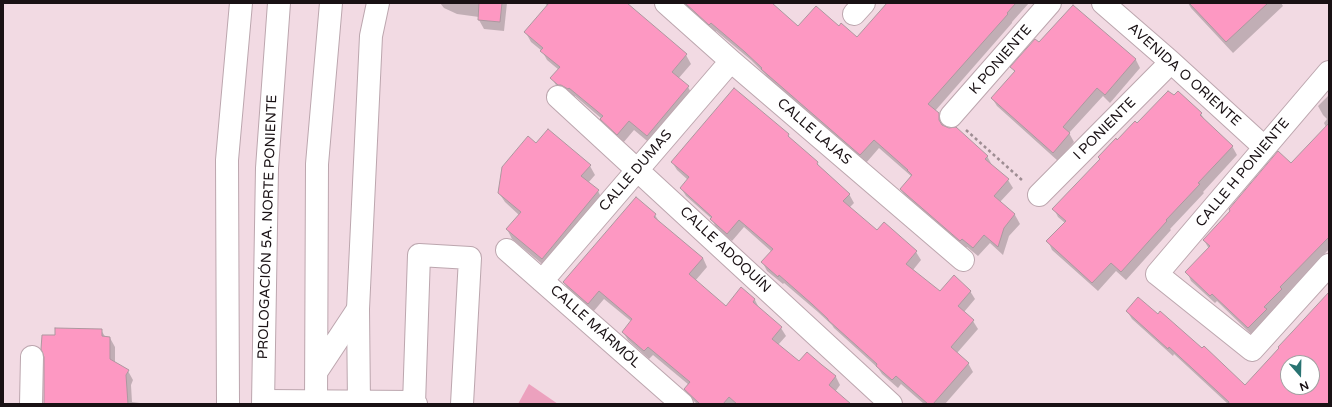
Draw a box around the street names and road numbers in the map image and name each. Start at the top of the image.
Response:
street label: AVENIDA O ORIENTE [1124,20,1244,130]
street label: K PONIENTE [966,22,1036,98]
street label: PROLOGACIÓN 5A. NORTE PONIENTE [255,94,281,360]
street label: I PONIENTE [1070,94,1140,164]
street label: CALLE LAJAS [774,95,854,169]
street label: CALLE H PONIENTE [1193,115,1293,231]
street label: CALLE DUMAS [596,127,676,215]
street label: CALLE ADOQUÍN [676,203,774,297]
street label: CALLE MÁRMÓL [546,282,644,372]

